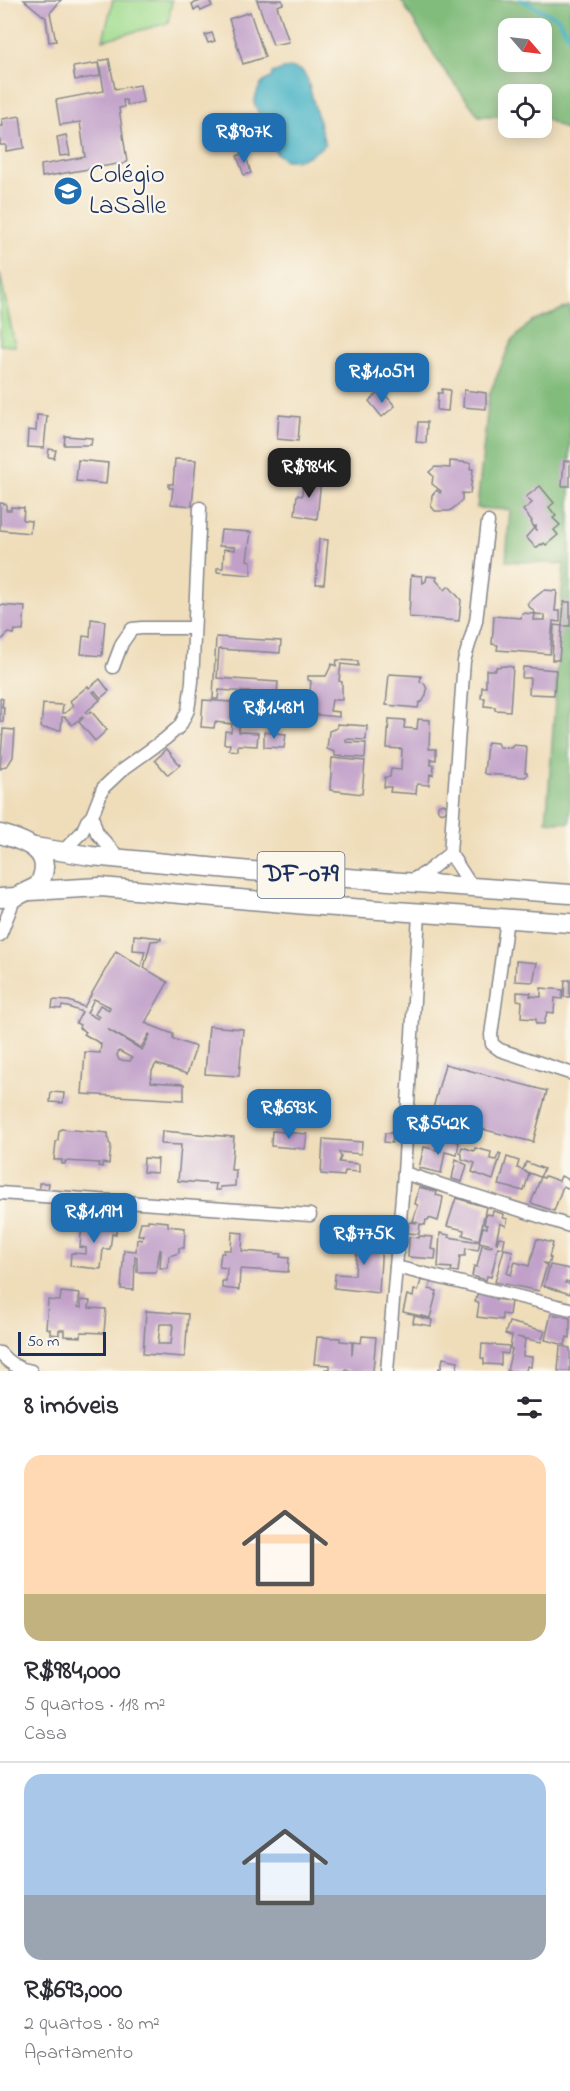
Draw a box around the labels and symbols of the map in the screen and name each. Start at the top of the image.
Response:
north arrow [498,18,552,72]
pin: R$907K [195,113,293,164]
place label: Colégio LaSalle [89,156,168,226]
school or university icon: Colégio LaSalle [52,175,84,207]
pin: R$1.05M [327,353,437,404]
pin: R$984K [260,448,358,499]
pin: R$1.48M [219,689,329,740]
road number: DF-079 [258,852,344,898]
pin: R$693K [240,1089,338,1140]
pin: R$542K [389,1105,487,1156]
pin: R$1.19M [39,1193,149,1244]
pin: R$775K [315,1215,413,1266]
scale bar [18,1329,106,1356]

